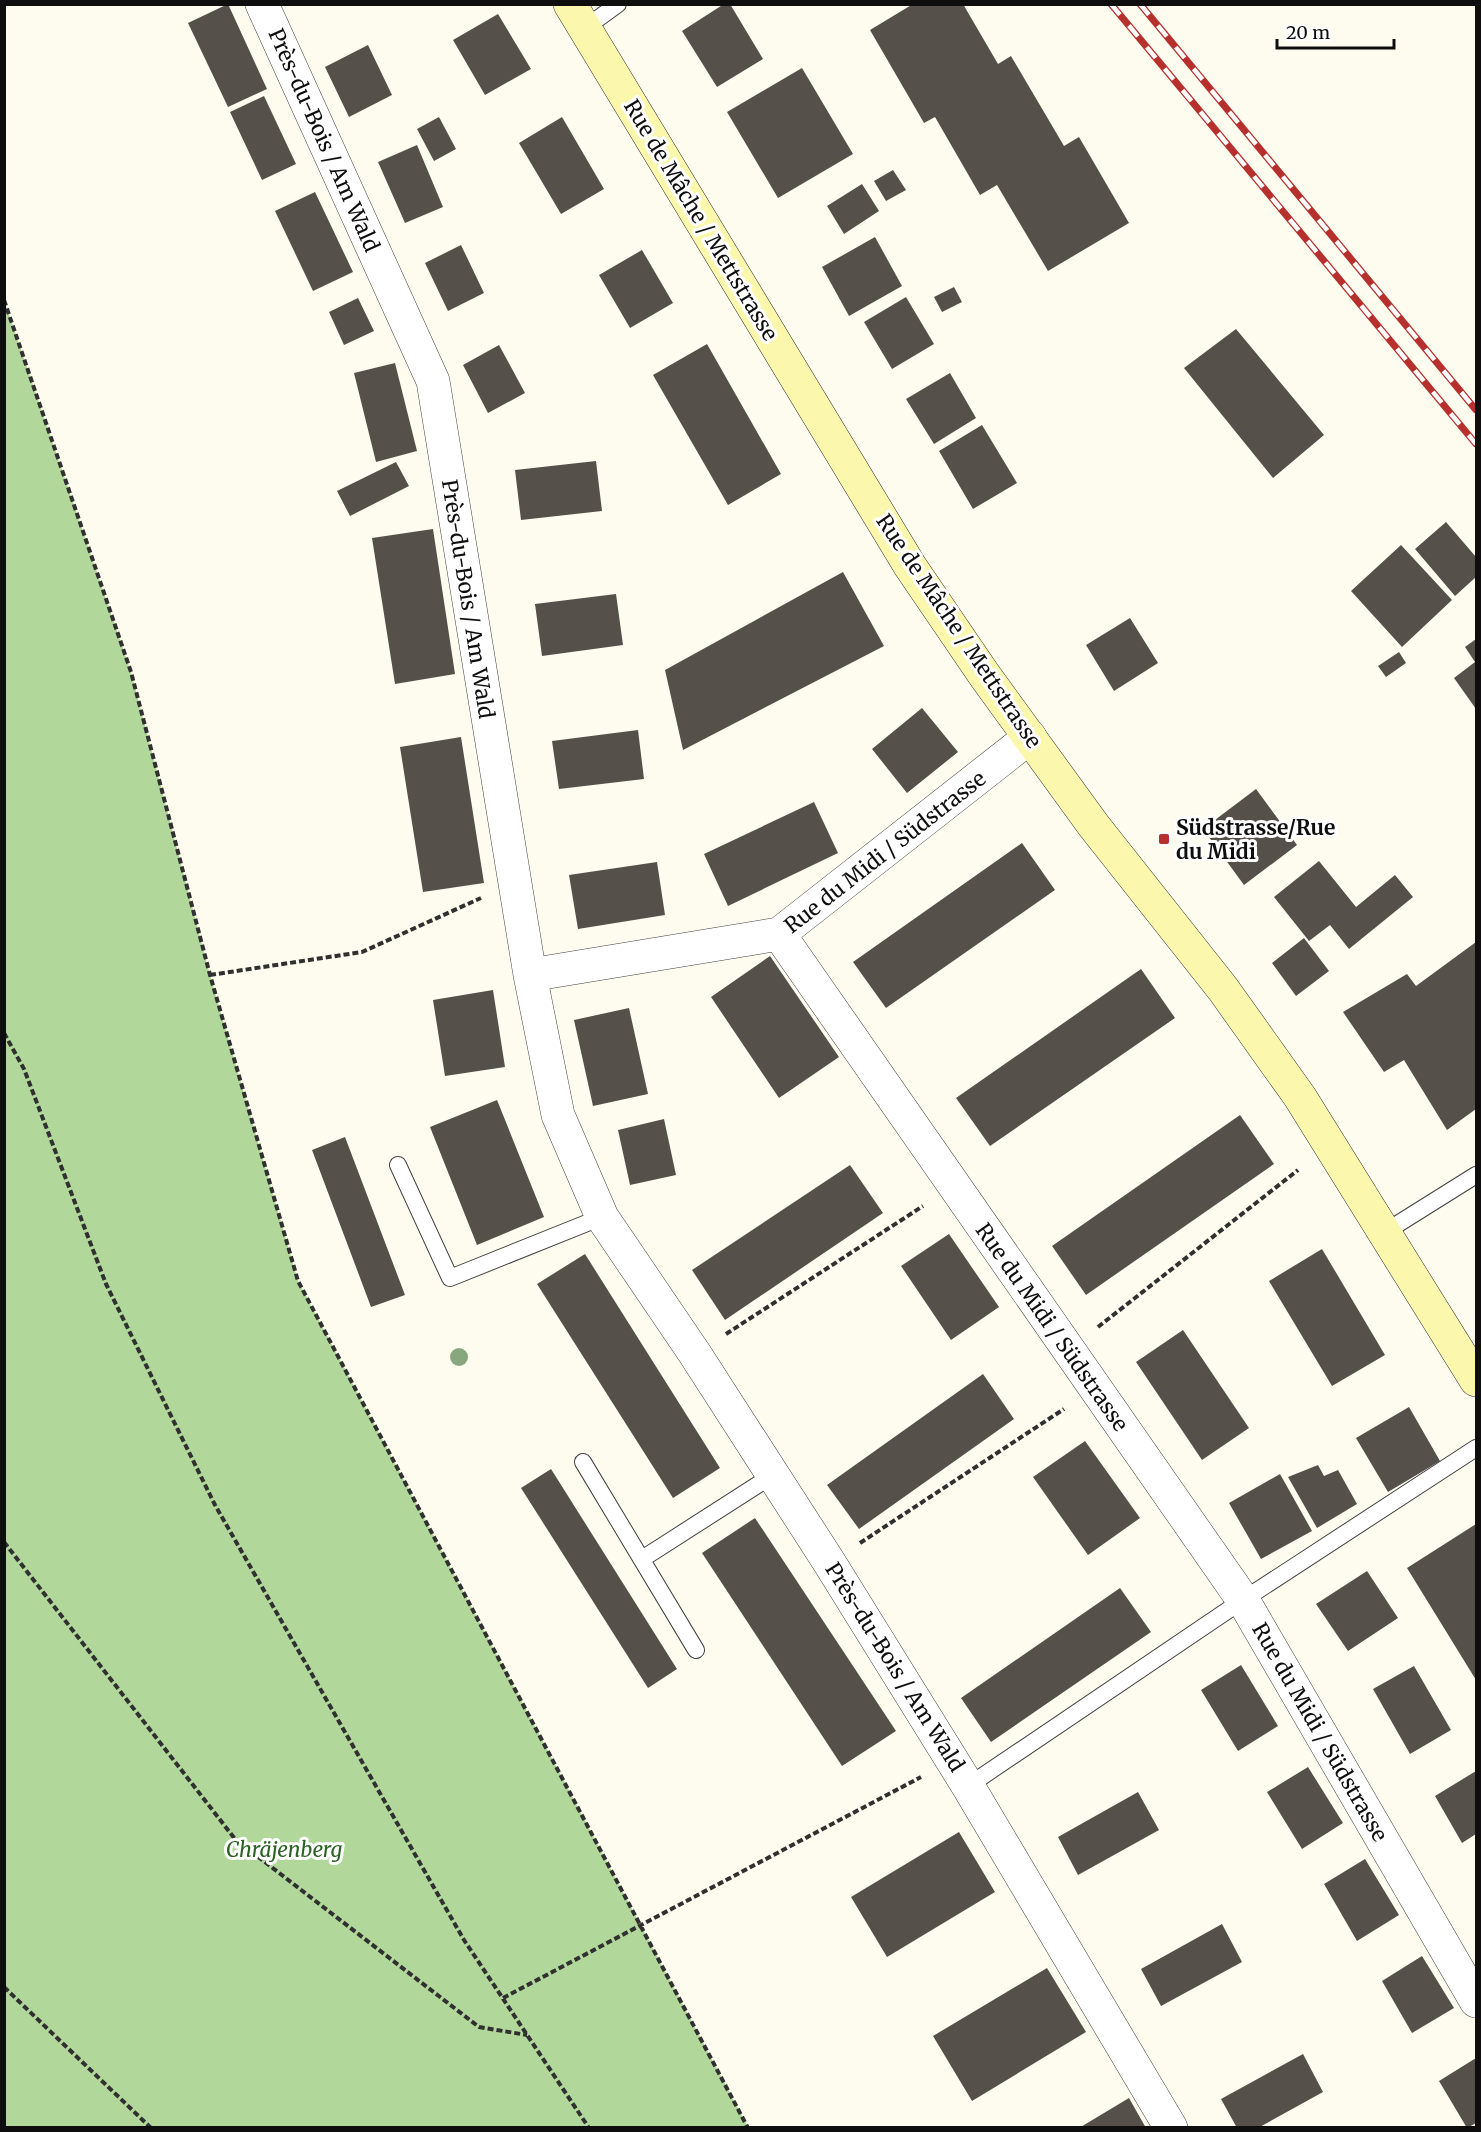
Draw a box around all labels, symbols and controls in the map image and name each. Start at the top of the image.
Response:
scale bar [1277,12,1394,50]
text: 20 m [1286,21,1330,44]
street label: Près-du-Bois / Am Wald [262,24,386,256]
street label: Rue de Mâche / Mettstrasse [618,95,784,346]
street label: Près-du-Bois / Am Wald [436,477,500,721]
street label: Rue de Mâche / Mettstrasse [870,509,1048,753]
street label: Rue du Midi / Südstrasse [779,765,991,939]
place label: Südstrasse/Rue du Midi [1176,814,1335,865]
marker: Südstrasse/Rue du Midi [1157,832,1171,846]
street label: Rue du Midi / Südstrasse [970,1218,1134,1436]
street label: Près-du-Bois / Am Wald [819,1557,971,1777]
street label: Rue du Midi / Südstrasse [1246,1618,1394,1846]
park label: Chräjenberg [226,1836,343,1863]

